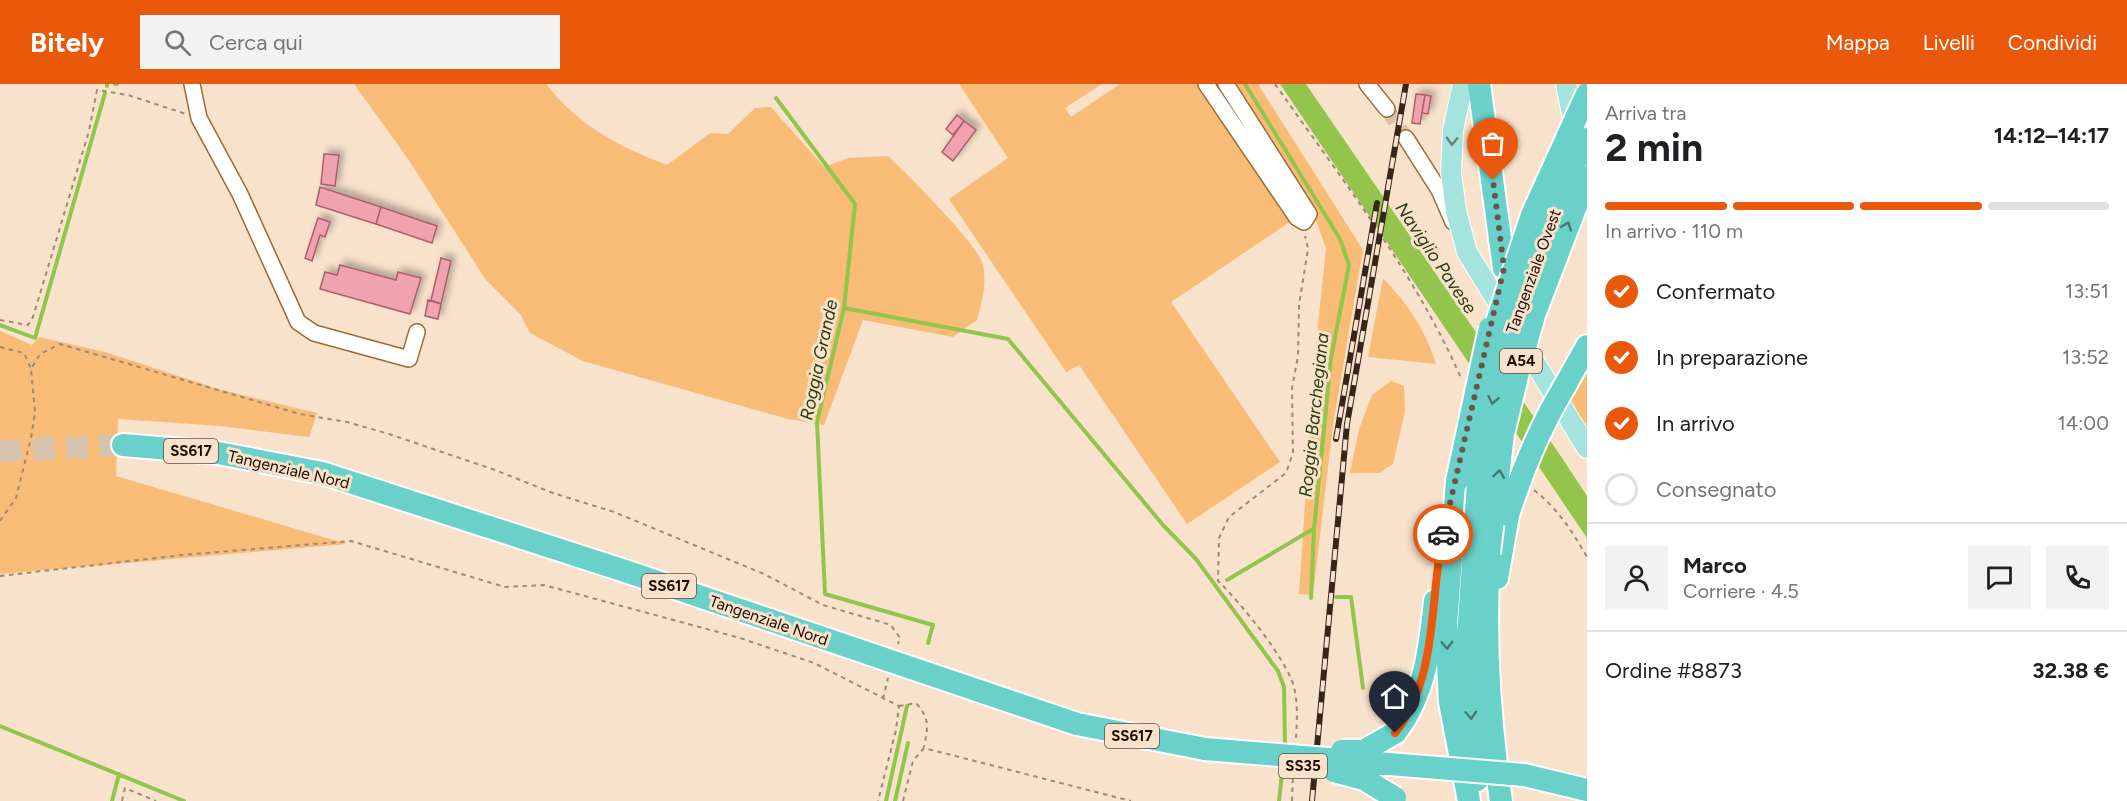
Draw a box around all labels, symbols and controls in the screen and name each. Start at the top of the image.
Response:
search box [140,15,560,69]
text: Bitely [30,25,104,59]
icon: search [161,26,194,59]
text: Cerca qui [209,29,303,56]
text: Mappa [1826,30,1890,55]
text: Livelli [1923,30,1975,55]
text: Condividi [2008,30,2097,55]
text: Arriva tra [1605,101,1687,125]
pin [1467,118,1518,180]
text: 14:12–14:17 [1994,122,2109,149]
text: 2 min [1605,124,1703,171]
icon: bag [1476,127,1509,160]
one-way arrow [1446,137,1459,146]
water label: Naviglio Pavese [1391,198,1482,318]
street label: Tangenziale Ovest [1502,207,1565,336]
text: In arrivo · 110 m [1605,219,1743,243]
one-way arrow [1559,221,1572,232]
icon: check [1605,275,1638,308]
text: Confermato [1656,278,1775,305]
text: 13:51 [2065,279,2109,303]
water label: Roggia Grande [795,297,843,422]
water label: Roggia Barchegiana [1294,331,1334,498]
icon: check [1605,341,1638,374]
text: In preparazione [1656,344,1808,371]
text: 13:52 [2062,345,2109,369]
road number: A54 [1500,349,1542,373]
one-way arrow [1488,395,1501,405]
icon: check [1605,407,1638,440]
text: In arrivo [1656,410,1735,437]
text: 14:00 [2058,411,2109,435]
road number: SS617 [164,439,218,463]
street label: Tangenziale Nord [226,446,352,493]
one-way arrow [1492,470,1504,479]
text: Consegnato [1656,476,1777,503]
courier [1413,504,1473,564]
icon: car [1427,518,1460,551]
button: person [1605,546,1668,609]
button: chat [1968,546,2031,609]
button: phone [2046,546,2109,609]
text: Marco [1683,552,1747,579]
road number: SS617 [642,574,696,598]
text: Corriere · 4.5 [1683,579,1799,603]
street label: Tangenziale Nord [707,591,831,650]
one-way arrow [1441,640,1454,649]
text: Ordine #8873 [1605,657,1742,684]
text: 32.38 € [2032,657,2109,684]
pin [1369,671,1420,733]
icon: home [1378,680,1411,713]
one-way arrow [1464,710,1477,719]
road number: SS617 [1105,724,1159,748]
road number: SS35 [1279,754,1327,778]

